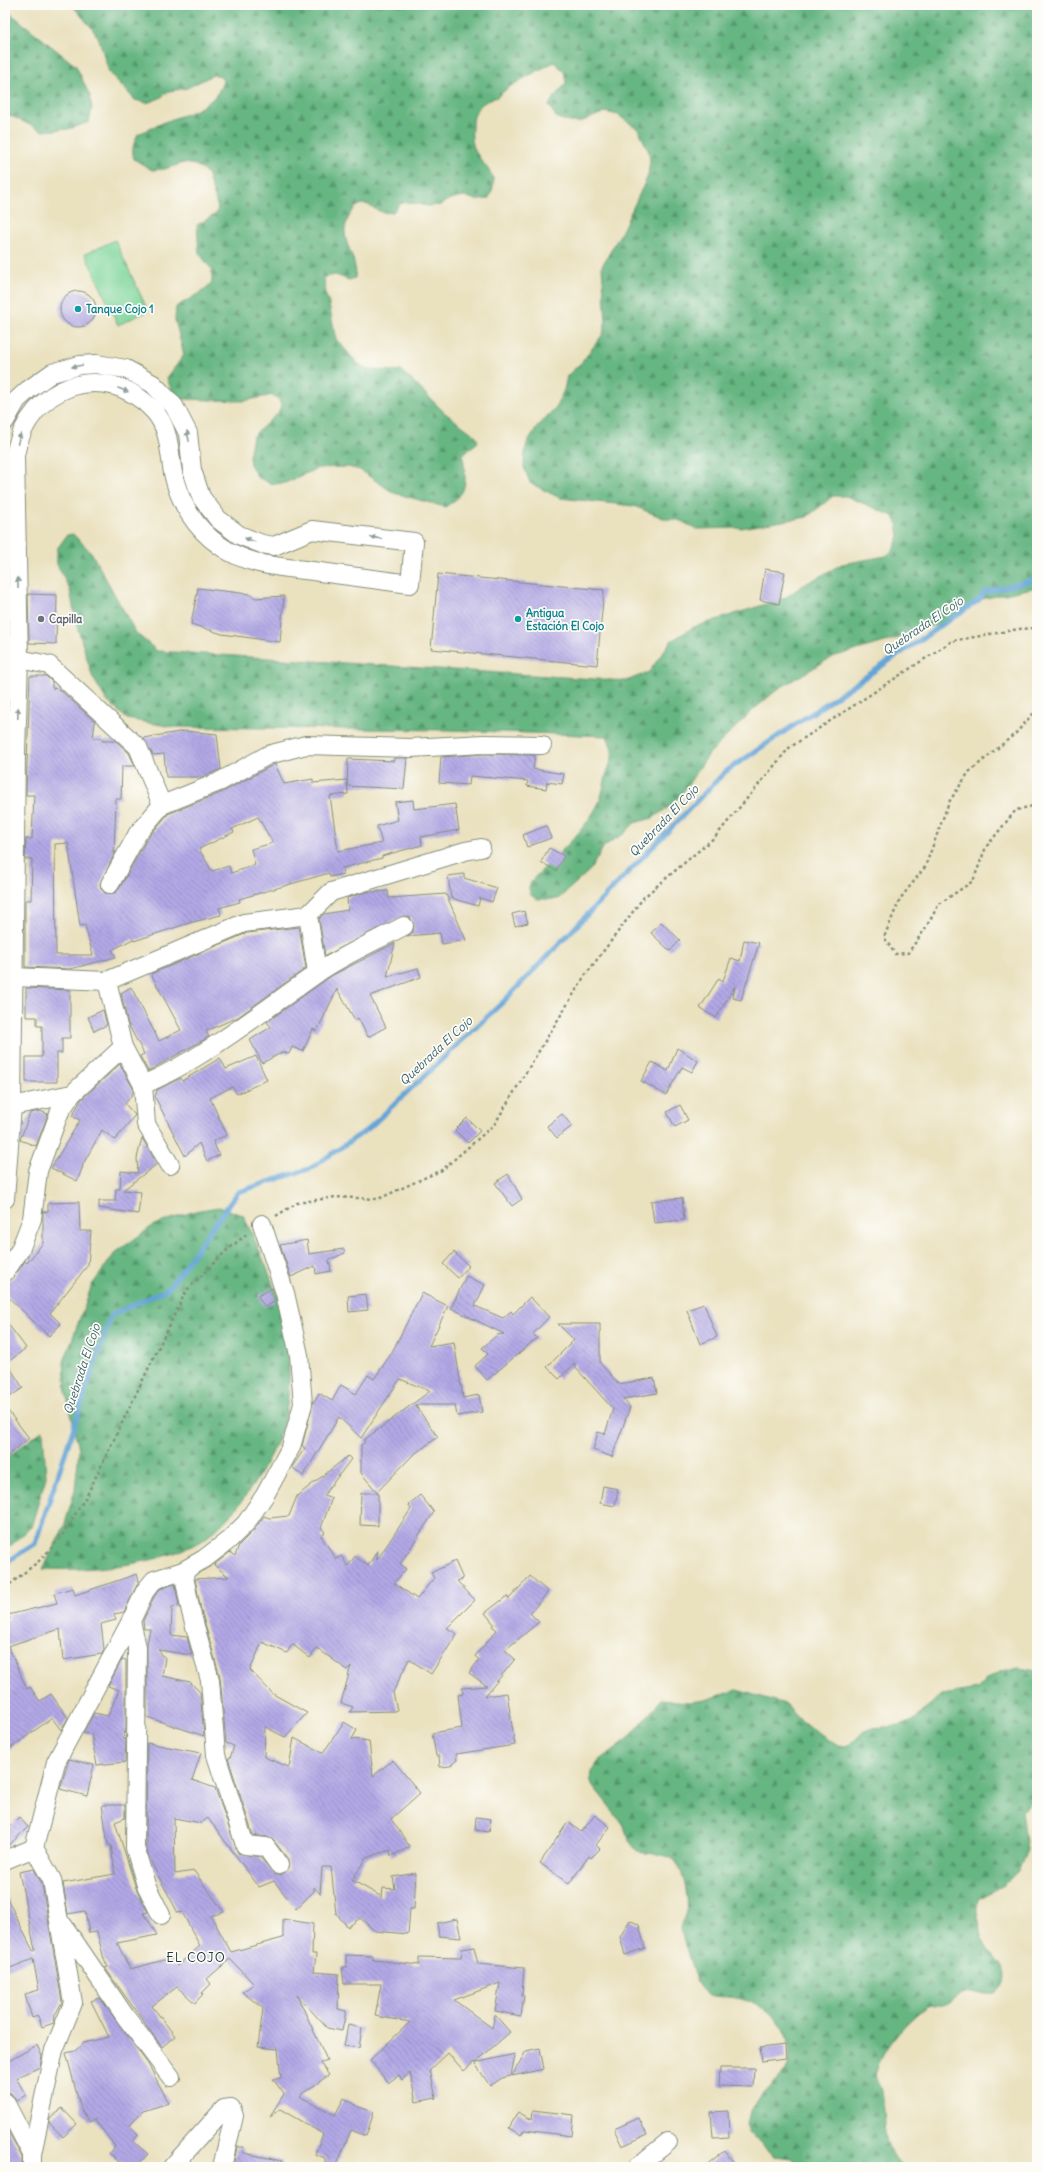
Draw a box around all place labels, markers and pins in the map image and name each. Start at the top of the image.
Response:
place label: Tanque Cojo 1 [86,302,154,317]
marker: Tanque Cojo 1 [73,304,83,314]
place label: Antigua Estación El Cojo [526,606,604,633]
place label: Capilla [49,612,83,627]
marker: Capilla [36,614,46,624]
marker: Antigua Estación El Cojo [513,614,523,624]

